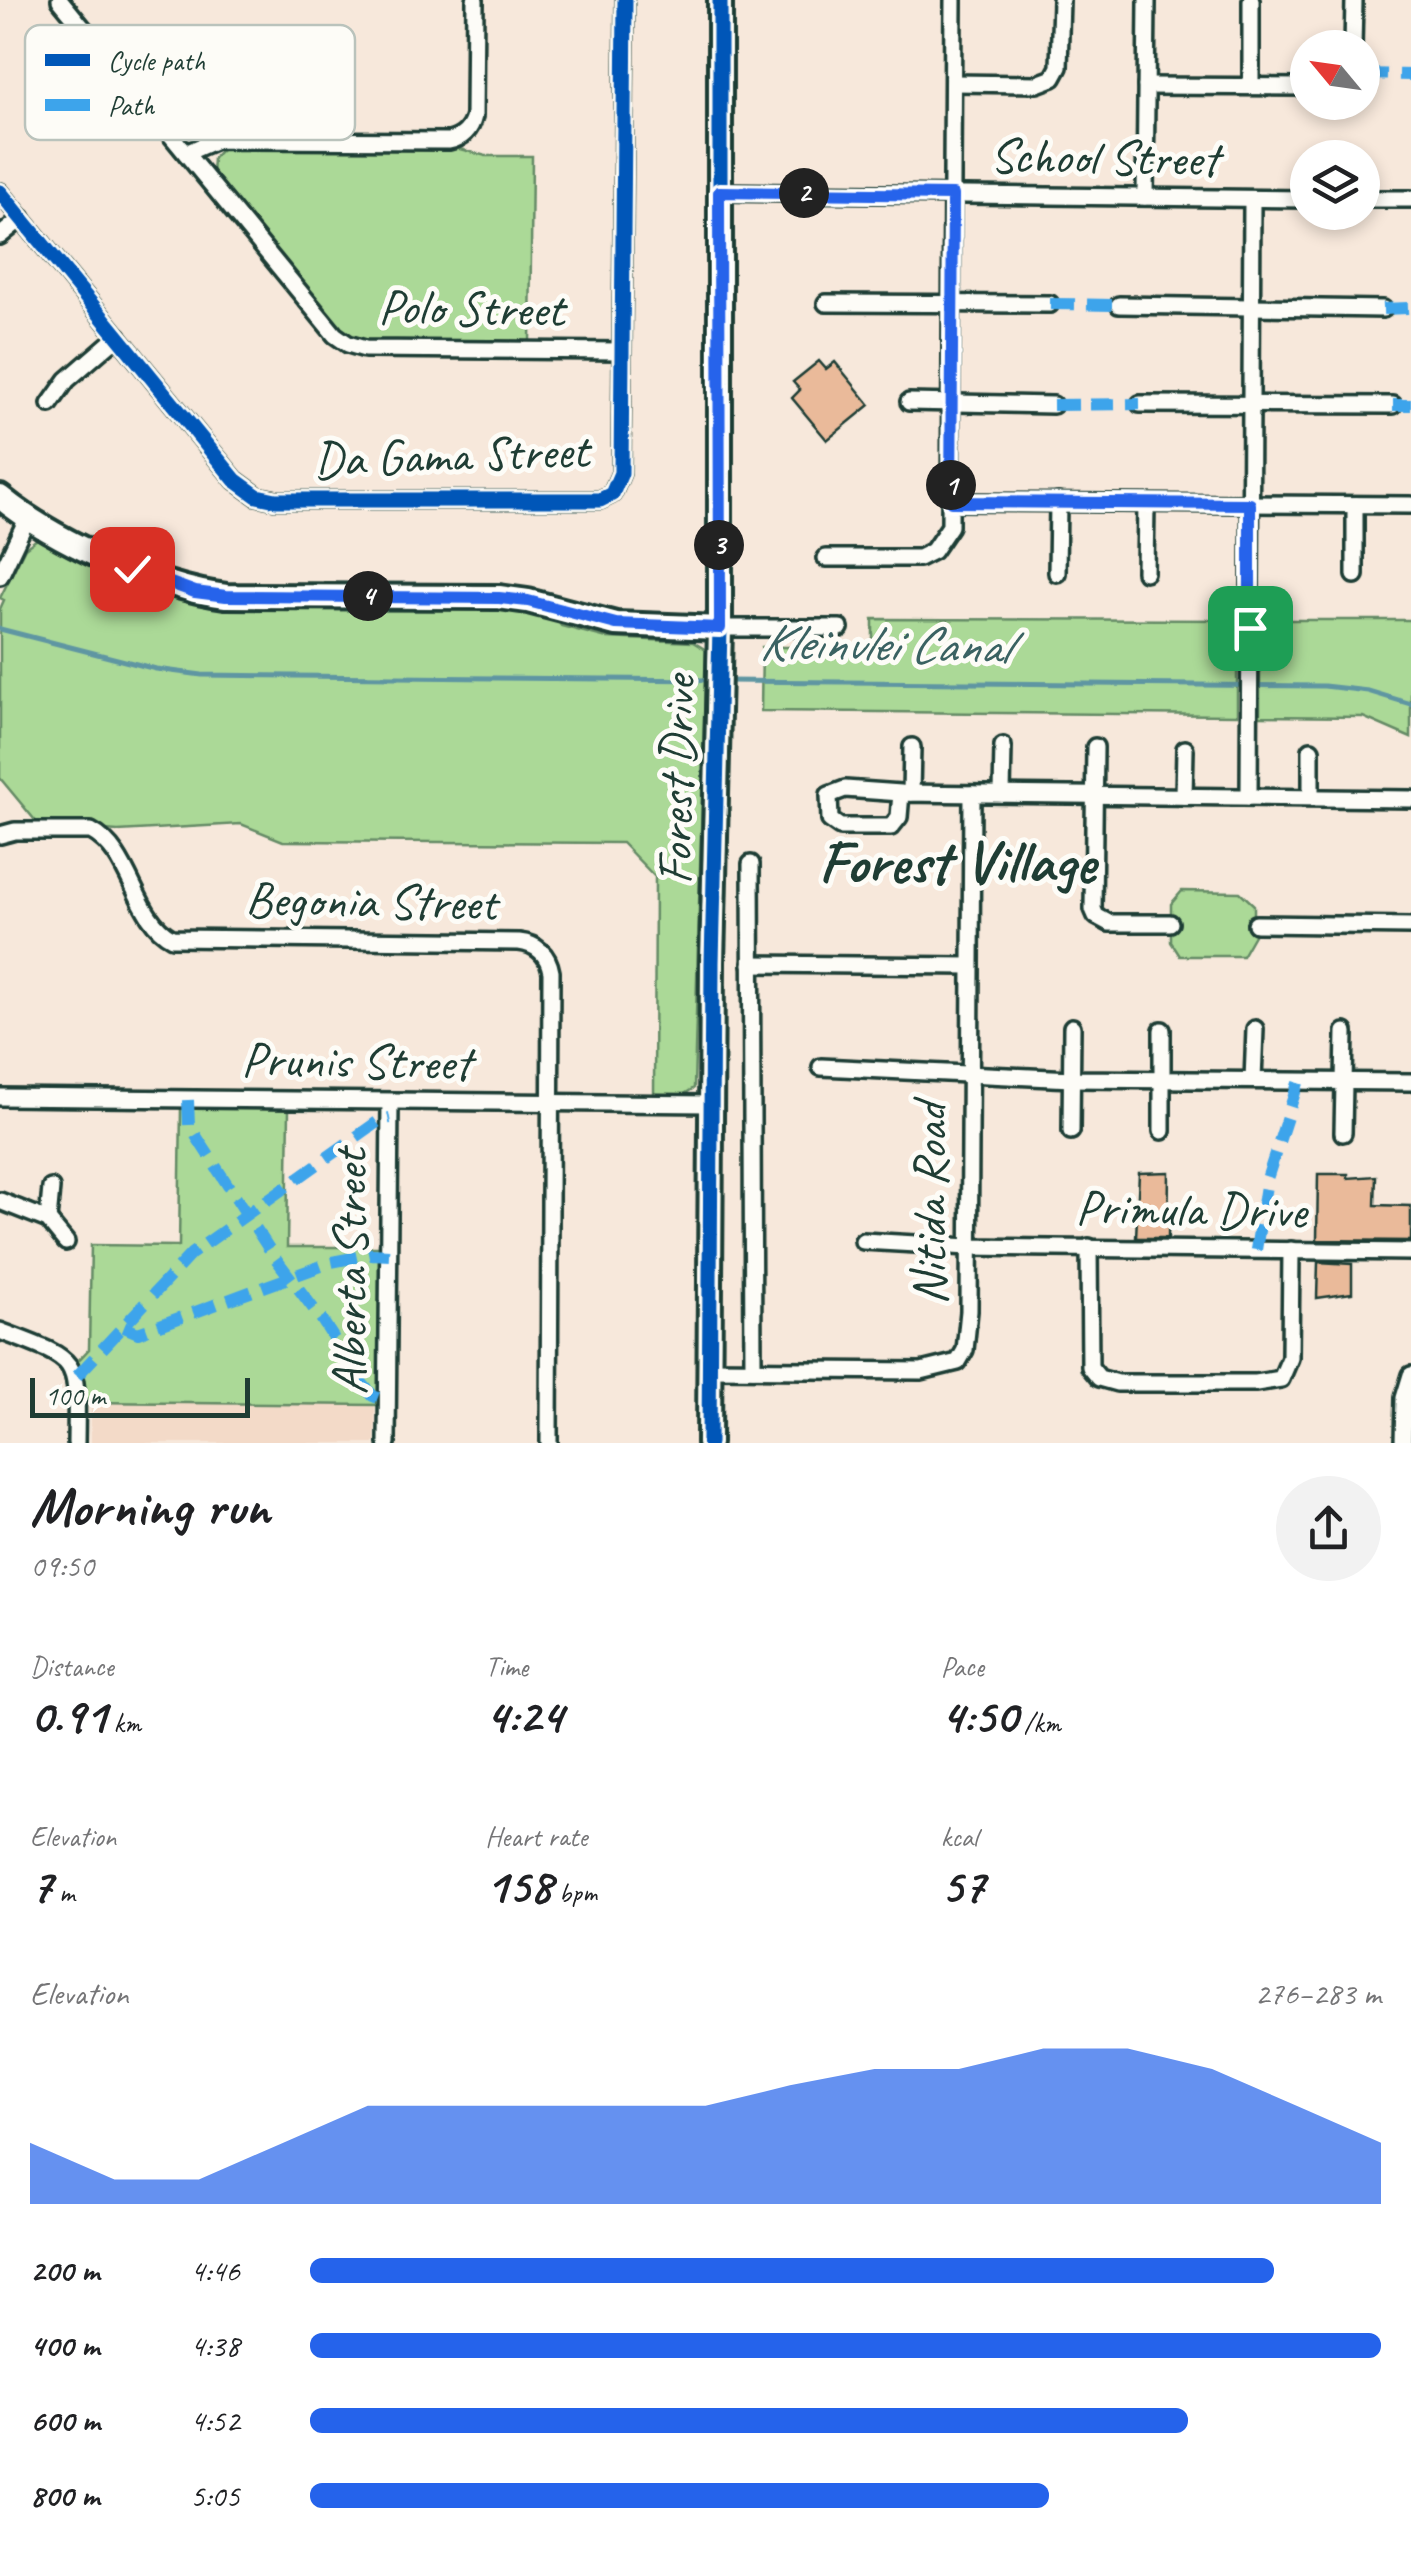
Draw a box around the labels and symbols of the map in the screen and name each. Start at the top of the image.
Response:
legend [25,25,355,140]
north arrow [1290,30,1380,120]
text: Cycle path [108,43,205,78]
text: Path [108,88,155,123]
street label: School Street [989,124,1225,191]
pin: 2 [779,168,829,218]
street label: Polo Street [378,275,569,341]
street label: Da Gama Street [312,419,594,491]
pin: 1 [926,460,976,510]
pin: 3 [694,520,744,570]
pin [90,527,175,612]
pin: 4 [343,571,393,621]
pin [1208,586,1293,671]
water label: Kleinvlei Canal [759,609,1025,679]
street label: Forest Drive [643,671,709,885]
district label: Forest Village [819,824,1099,900]
street label: Begonia Street [245,867,502,935]
street label: Prunis Street [241,1028,478,1095]
street label: Nitida Road [898,1097,961,1305]
street label: Alberta Street [318,1144,381,1395]
street label: Primula Drive [1075,1175,1310,1243]
scale bar [30,1373,250,1418]

